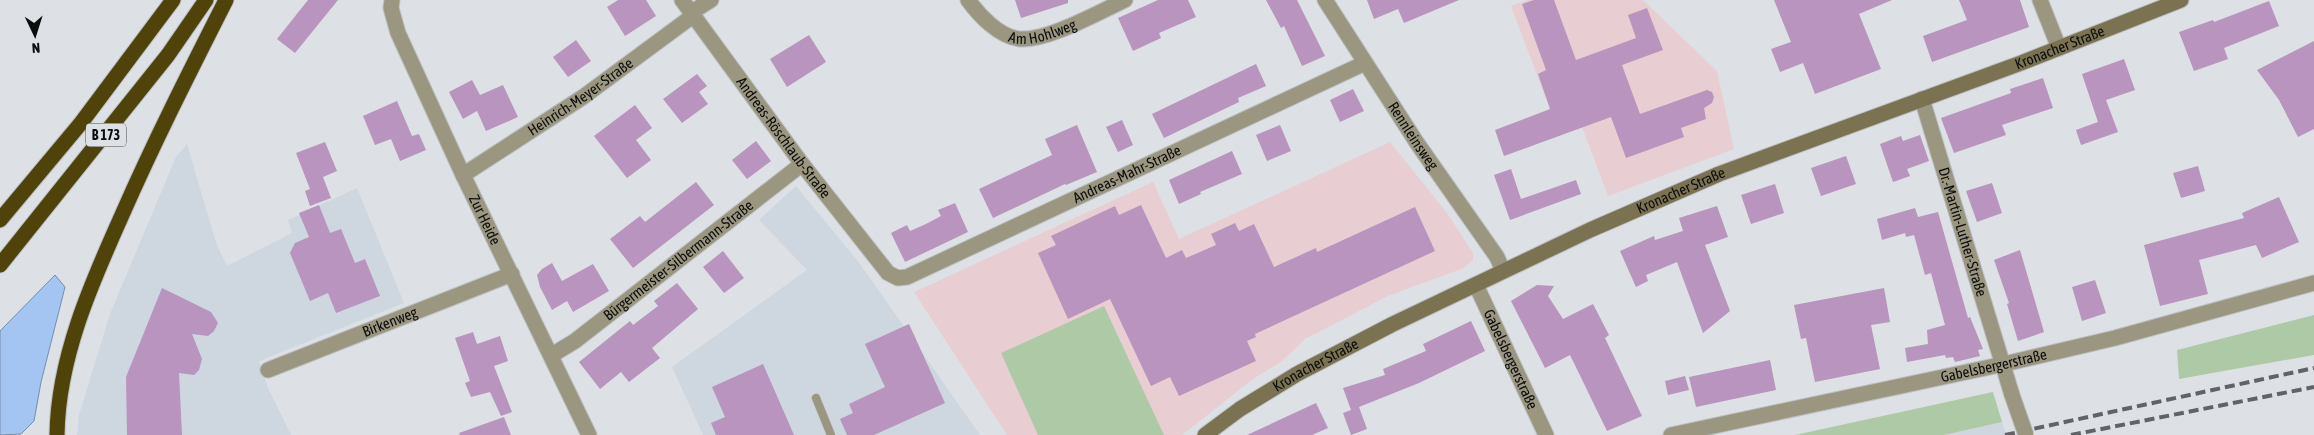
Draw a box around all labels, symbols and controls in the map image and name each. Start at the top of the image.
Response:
north arrow [10,10,60,60]
street label: Am Hohlweg [1007,15,1079,47]
street label: Kronacher Straße [2012,22,2107,73]
text: N [31,40,41,56]
street label: Heinrich-Meyer-Straße [524,54,636,139]
street label: Andreas-Röschlaub-Straße [733,74,835,201]
street label: Rennleinsweg [1385,99,1442,173]
road number: B 173 [86,124,126,146]
street label: Andreas-Mahr-Straße [1070,141,1184,206]
street label: Kronacher Straße [1634,163,1727,217]
street label: Dr.-Martin-Luther-Straße [1935,165,1991,299]
street label: Zur Heide [466,192,505,248]
street label: Bürgermeister-Silbermann-Straße [600,196,756,324]
street label: Birkenweg [360,303,420,340]
street label: Gabelsbergerstraße [1481,307,1542,412]
street label: Kronacher Straße [1269,335,1361,395]
street label: Gabelsbergerstraße [1939,345,2048,385]

